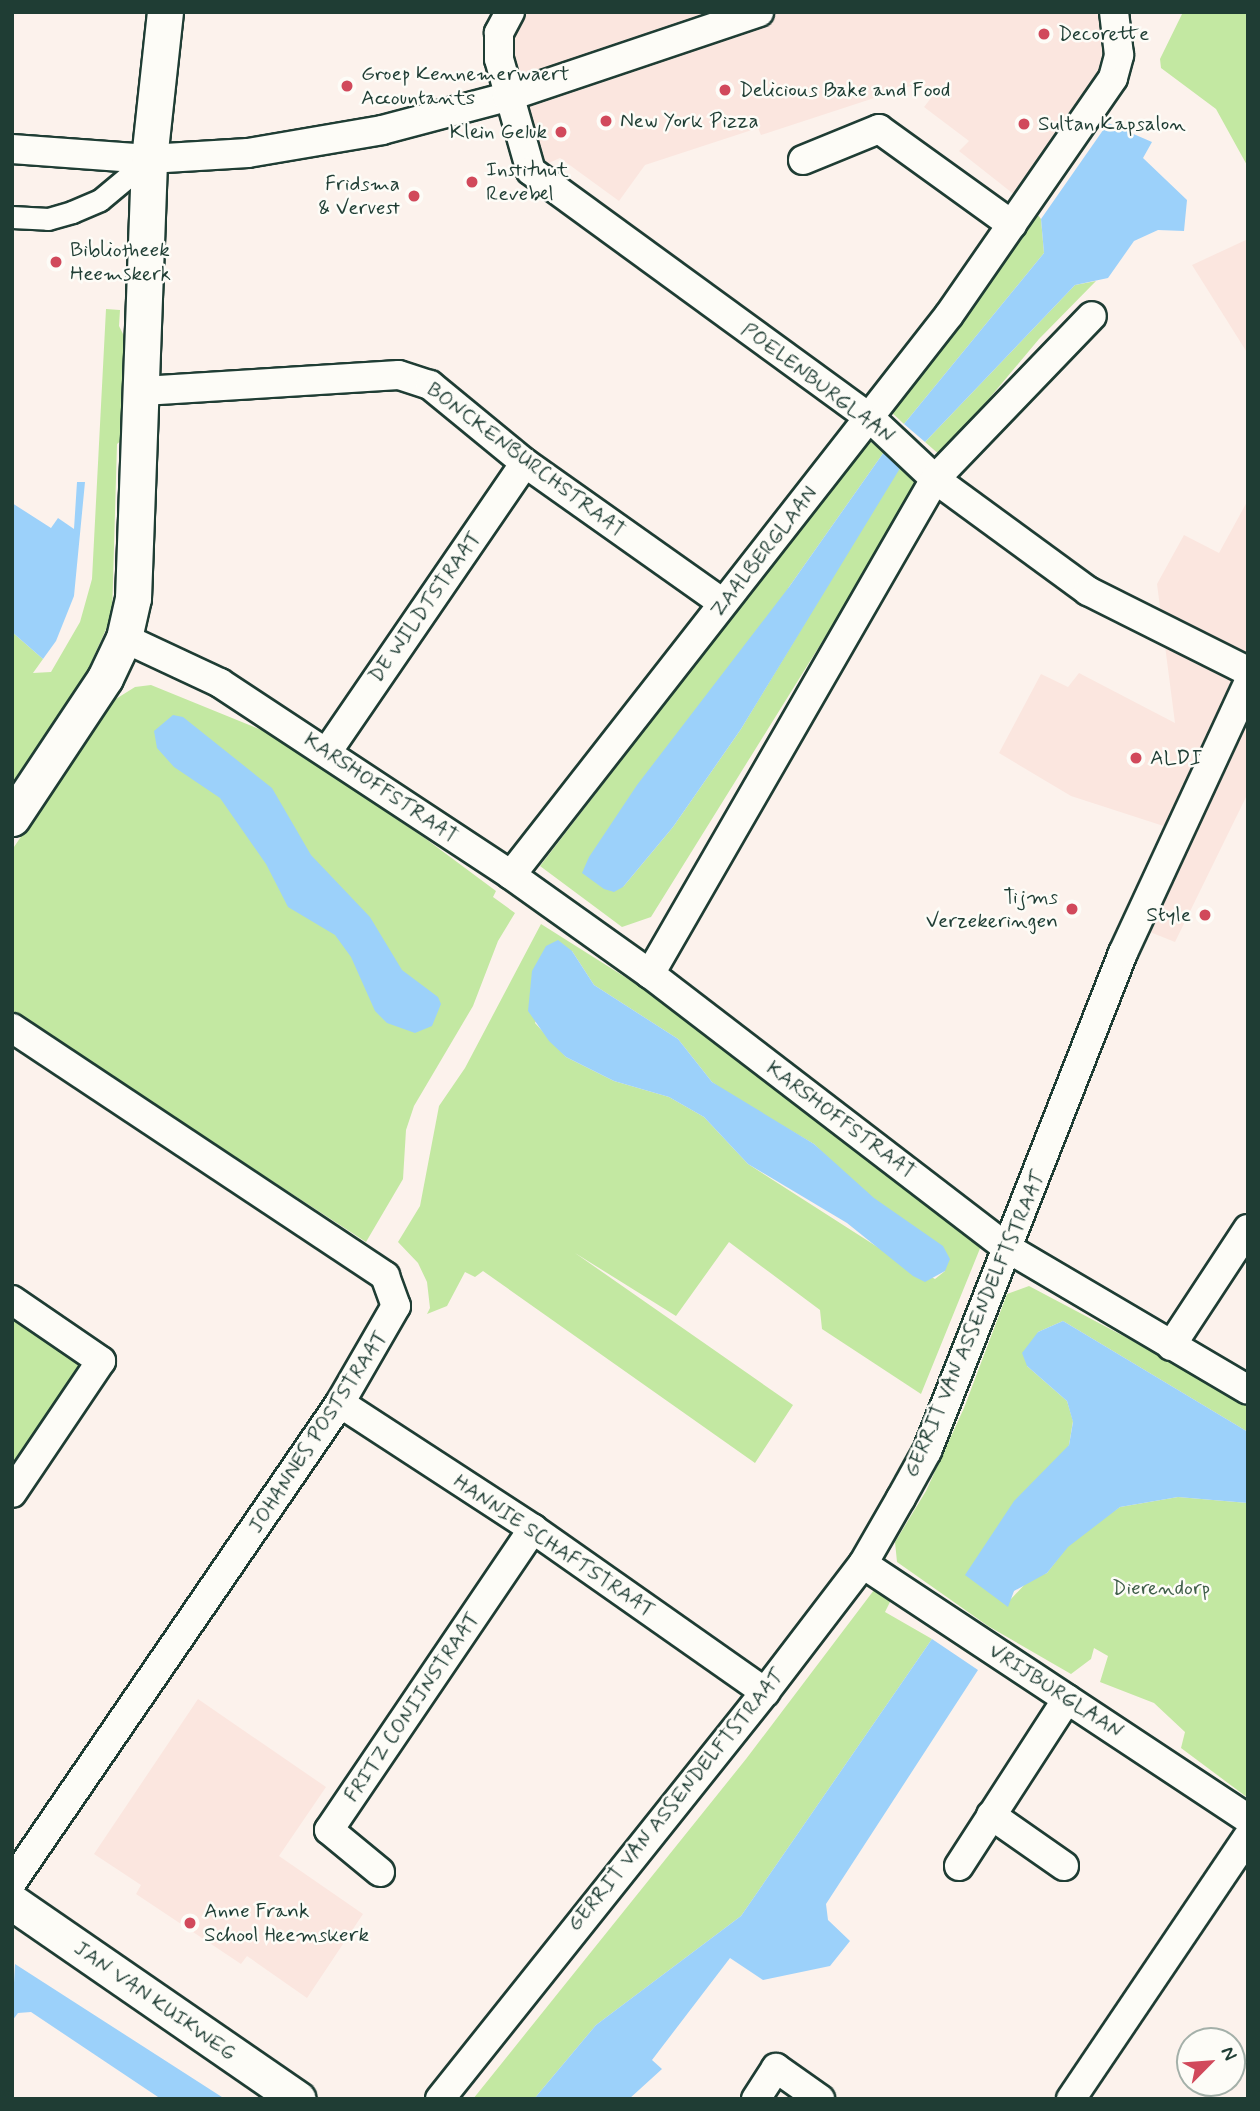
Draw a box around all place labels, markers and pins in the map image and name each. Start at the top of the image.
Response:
place label: Decorette [1058,21,1149,47]
marker: Decorette [1036,26,1052,42]
place label: Groep Kennemerwaert Accountants [361,61,567,111]
place label: Delicious Bake and Food [739,77,951,103]
marker: Groep Kennemerwaert Accountants [339,78,355,94]
marker: Delicious Bake and Food [717,82,733,98]
place label: New York Pizza [620,108,758,134]
place label: Sultan Kapsalon [1038,111,1179,137]
marker: New York Pizza [598,113,614,129]
marker: Sultan Kapsalon [1016,116,1032,132]
place label: Klein Geluk [449,119,547,145]
marker: Klein Geluk [553,124,569,140]
place label: Instituut Revebel [486,157,569,207]
place label: Fridsma & Vervest [318,171,400,221]
marker: Instituut Revebel [464,174,480,190]
marker: Fridsma & Vervest [406,188,422,204]
place label: Bibliotheek Heemskerk [70,237,171,287]
marker: Bibliotheek Heemskerk [48,254,64,270]
place label: ALDI [1150,745,1202,771]
marker: ALDI [1128,750,1144,766]
place label: Tijms Verzekeringen [926,884,1058,934]
marker: Tijms Verzekeringen [1064,901,1080,917]
place label: Style [1146,902,1191,928]
marker: Style [1197,907,1213,923]
place label: Anne Frank School Heemskerk [204,1898,365,1948]
marker: Anne Frank School Heemskerk [182,1915,198,1931]

